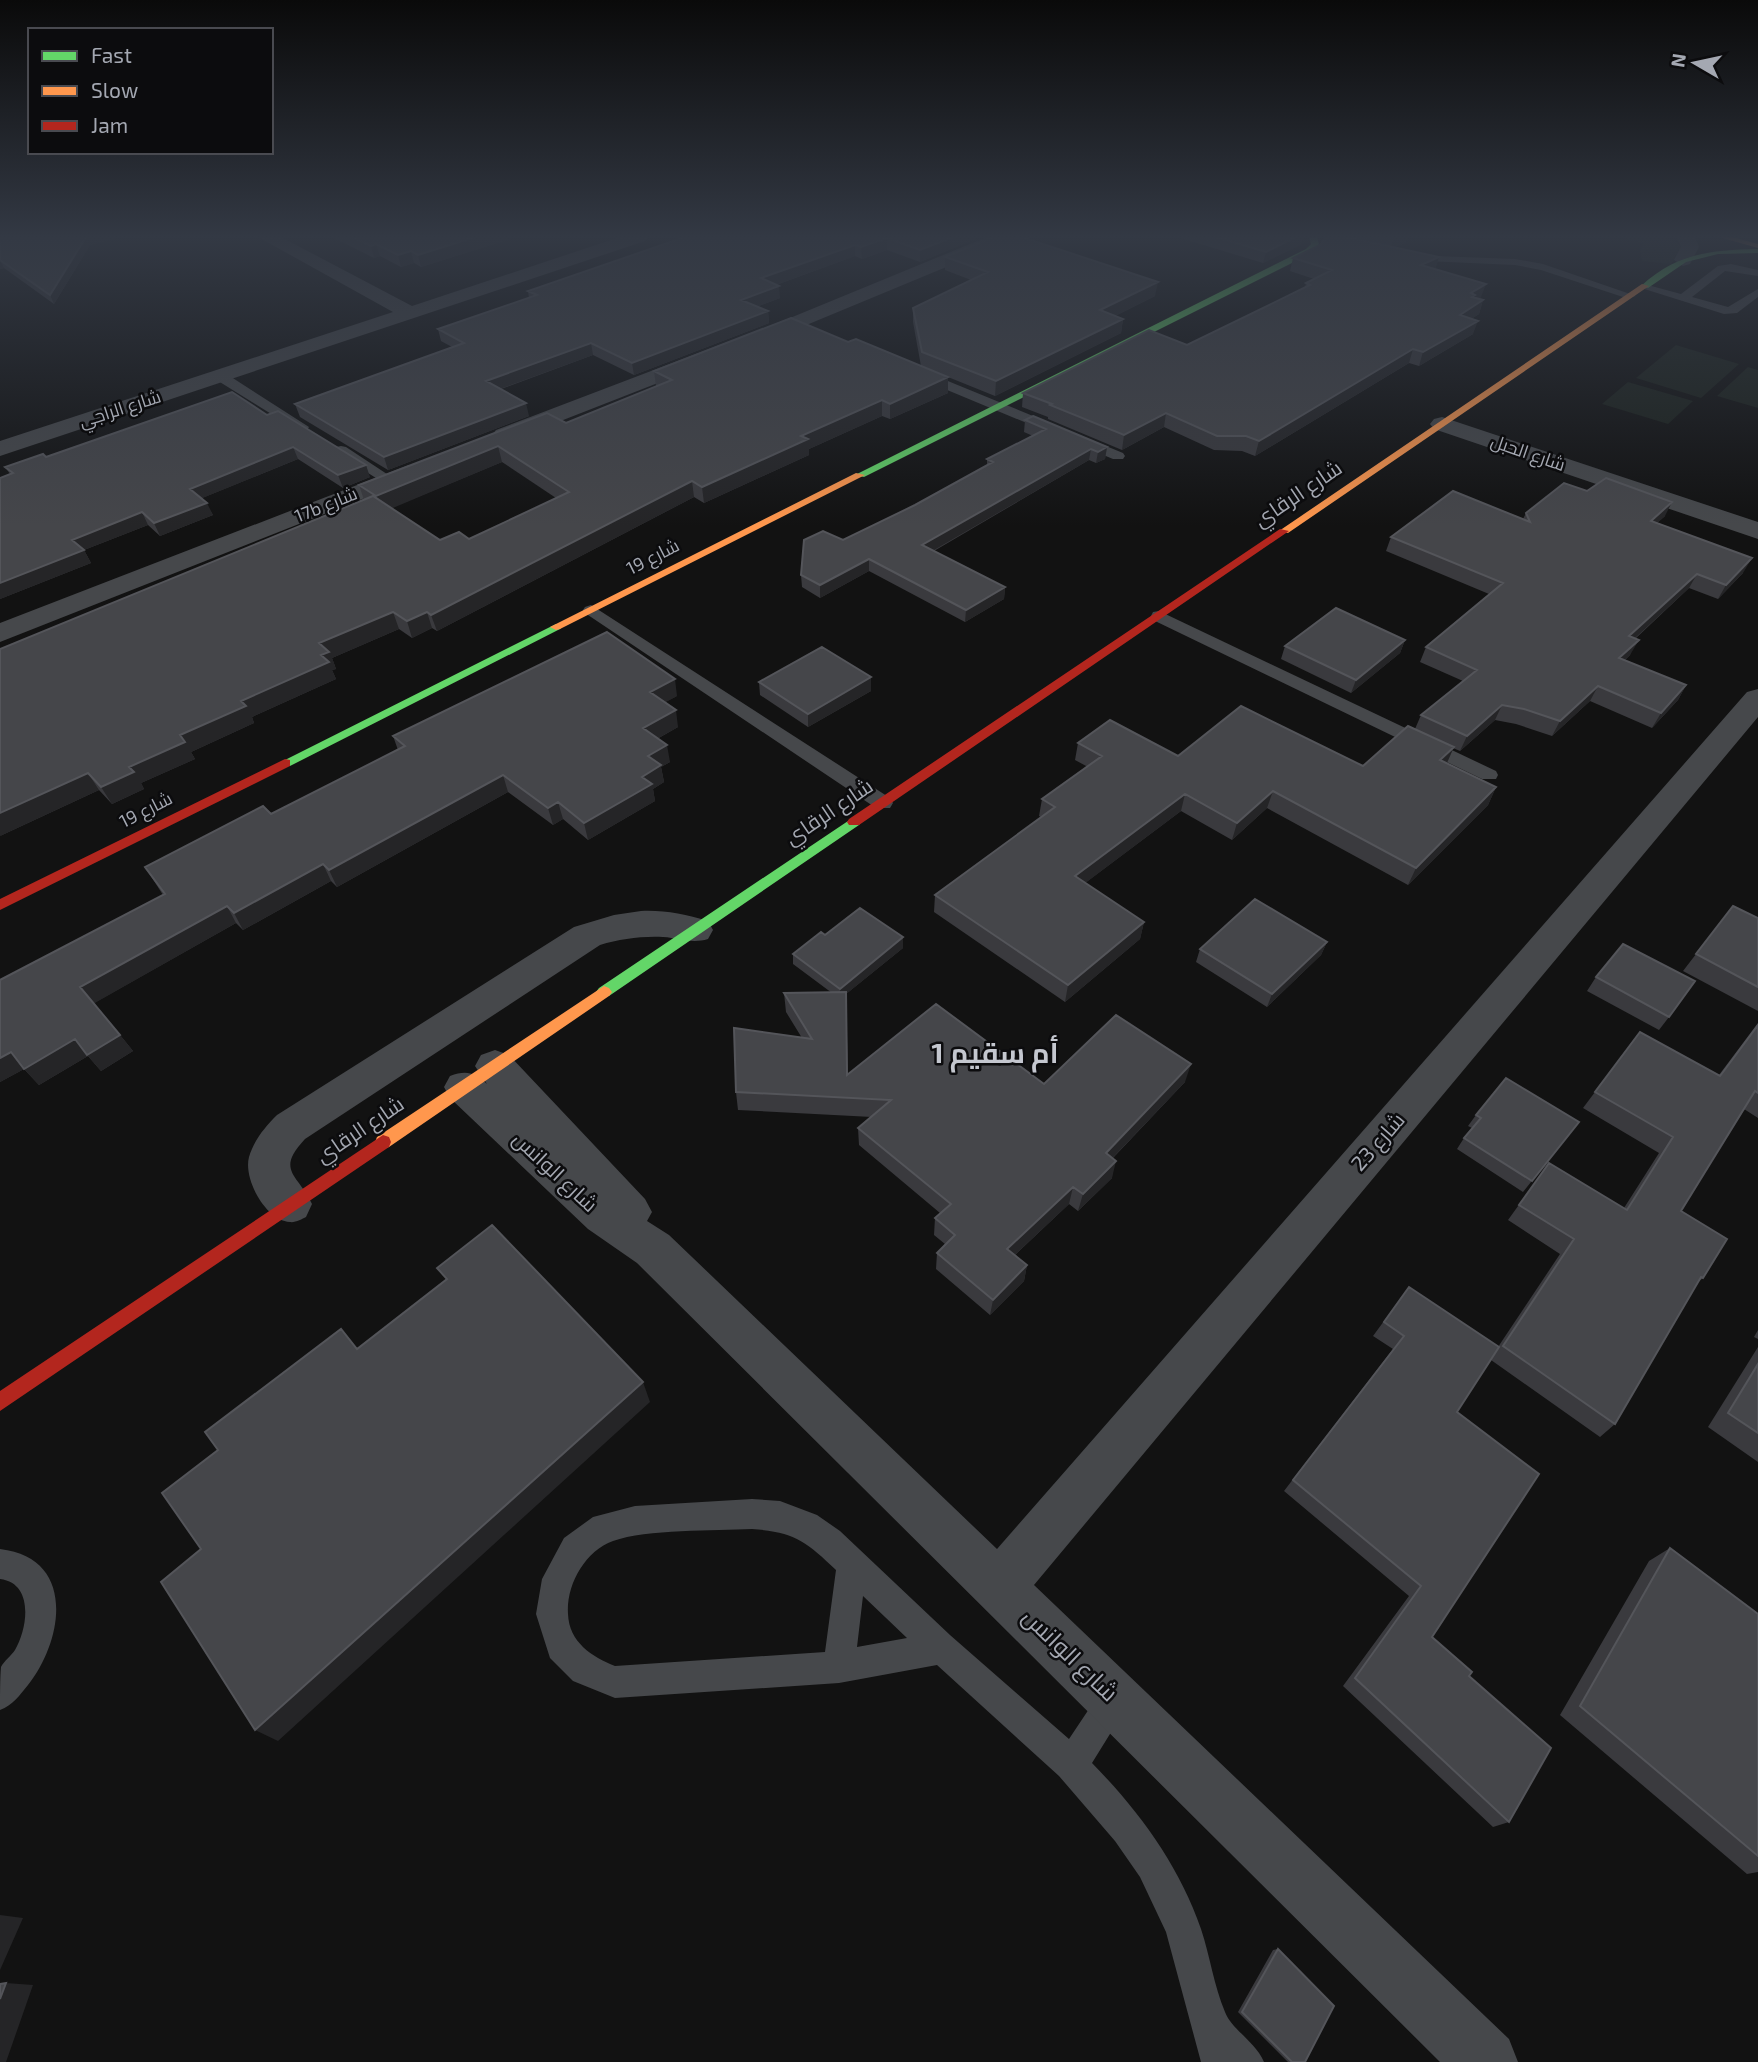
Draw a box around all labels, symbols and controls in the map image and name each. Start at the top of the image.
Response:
legend [28,28,273,154]
north arrow [1660,28,1730,98]
text: Fast [91,42,132,67]
text: N [1665,52,1690,69]
text: Slow [91,77,138,102]
text: Jam [91,112,128,137]
street label: شارع الراجي [76,384,165,435]
street label: شارع الحبل [1487,429,1569,477]
street label: شارع الرقاي [1248,454,1349,535]
street label: 17b شارع [291,482,361,528]
street label: شارع 19 [622,534,684,580]
street label: شارع الرقاي [779,772,880,853]
street label: شارع 19 [115,787,177,833]
district label: أم سقيم 1 [932,1035,1058,1073]
street label: شارع الرقاي [310,1090,411,1171]
street label: شارع 23 [1345,1107,1411,1177]
street label: شارع الوانس [507,1125,603,1219]
street label: شارع الوانس [1015,1601,1125,1709]

